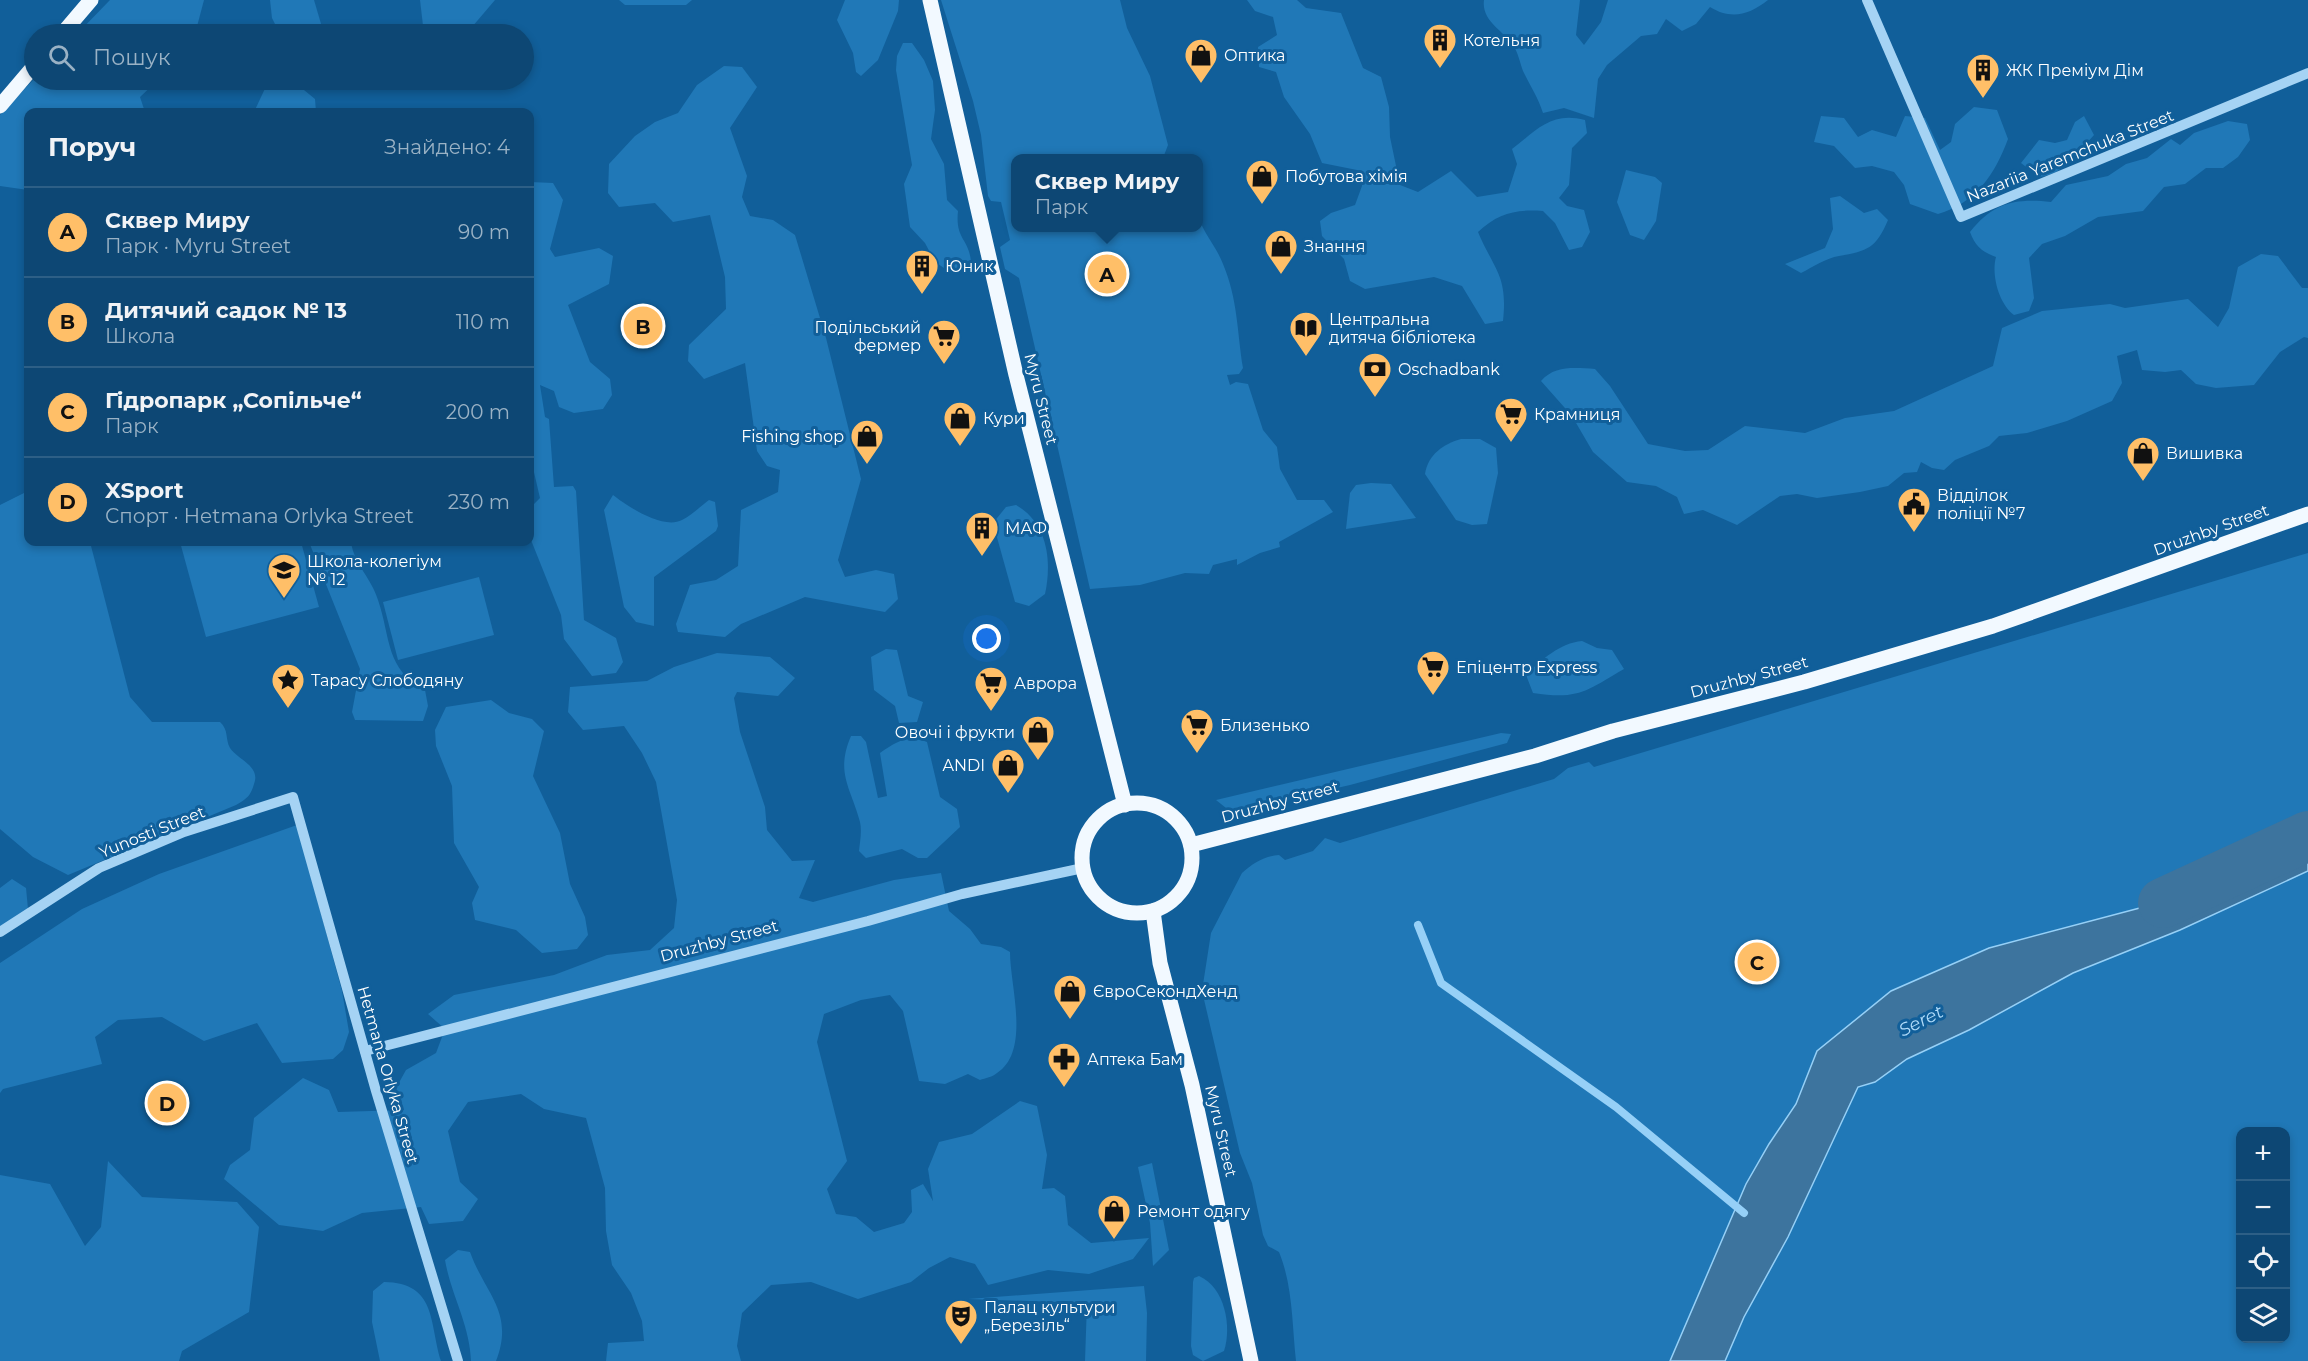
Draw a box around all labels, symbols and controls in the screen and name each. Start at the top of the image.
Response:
building icon: Котельня [1422,22,1458,69]
search box [24,24,534,90]
place label: Котельня [1463,31,1540,50]
shop icon: Оптика [1183,37,1219,84]
icon: search [45,41,78,74]
text: Пошук [93,44,171,71]
place label: Оптика [1224,46,1285,65]
building icon: ЖК Преміум Дім [1965,52,2001,99]
place label: ЖК Преміум Дім [2006,61,2144,80]
street label: Nazariia Yaremchuka Street [1964,105,2177,206]
text: Поруч [48,131,136,163]
text: Знайдено: 4 [384,135,510,159]
popup [1011,154,1203,232]
shop icon: Побутова хімія [1244,158,1280,205]
place label: Побутова хімія [1285,167,1408,186]
text: Сквер Миру [1035,168,1179,195]
text: Парк [1035,195,1088,219]
text: Сквер Миру [105,207,250,234]
text: A [60,220,75,244]
text: 90 m [458,220,510,244]
shop icon: Знання [1263,228,1299,275]
text: Парк · Myru Street [105,234,291,258]
place label: Знання [1304,237,1365,256]
building icon: Юник [904,248,940,295]
pin: A [1088,252,1126,296]
place label: Юник [945,257,994,276]
text: Дитячий садок № 13 [105,297,347,324]
pin: B [624,304,662,348]
text: B [60,310,75,334]
text: 110 m [456,310,510,334]
library icon: Центральна дитяча бібліотека [1288,310,1324,357]
place label: Центральна дитяча бібліотека [1329,310,1476,347]
place label: Подільський фермер [814,318,921,355]
supermarket icon: Подільський фермер [926,318,962,365]
text: Школа [105,324,175,348]
street label: Myru Street [1020,351,1062,447]
bank icon: Oschadbank [1357,351,1393,398]
place label: Oschadbank [1398,360,1500,379]
text: Гідропарк „Сопільче“ [105,387,362,414]
supermarket icon: Крамниця [1493,396,1529,443]
text: C [60,400,75,424]
text: 200 m [446,400,510,424]
shop icon: Кури [942,400,978,447]
place label: Крамниця [1534,405,1620,424]
place label: Кури [983,409,1025,428]
text: Парк [105,414,159,438]
shop icon: Fishing shop [849,418,885,465]
place label: Fishing shop [741,427,844,446]
shop icon: Вишивка [2125,435,2161,482]
place label: Вишивка [2166,444,2243,463]
text: XSport [105,477,183,504]
public building icon: Відділок поліції №7 [1896,486,1932,533]
place label: Відділок поліції №7 [1937,486,2025,523]
text: D [59,490,76,514]
text: 230 m [448,490,510,514]
street label: Druzhby Street [2151,500,2272,560]
text: Спорт · Hetmana Orlyka Street [105,504,414,528]
building icon: МАФ [964,510,1000,557]
place label: МАФ [1005,519,1047,538]
school or university icon: Школа-колегіум № 12 [266,552,302,599]
place label: Школа-колегіум № 12 [307,552,442,589]
your location [972,624,1001,653]
supermarket icon: Епіцентр Express [1415,649,1451,696]
street label: Druzhby Street [1688,652,1810,702]
place label: Епіцентр Express [1456,658,1598,677]
place icon: Тарасу Слободяну [270,662,306,709]
supermarket icon: Аврора [973,665,1009,712]
place label: Тарасу Слободяну [311,671,463,690]
place label: Аврора [1014,674,1077,693]
supermarket icon: Близенько [1179,707,1215,754]
shop icon: Овочі і фрукти [1020,714,1056,761]
place label: Близенько [1220,716,1310,735]
place label: Овочі і фрукти [895,723,1015,742]
shop icon: ANDI [990,747,1026,794]
place label: ANDI [942,756,985,775]
street label: Druzhby Street [1219,777,1341,827]
street label: Yunosti Street [96,802,208,862]
street label: Druzhby Street [658,916,780,966]
pin: C [1738,940,1776,984]
shop icon: ЄвроСекондХенд [1052,973,1088,1020]
place label: ЄвроСекондХенд [1093,982,1238,1001]
street label: Hetmana Orlyka Street [353,984,423,1167]
water label: Seret [1895,1000,1948,1042]
pharmacy icon: Аптека Бам [1046,1041,1082,1088]
place label: Аптека Бам [1087,1050,1183,1069]
pin: D [148,1080,186,1126]
street label: Myru Street [1201,1083,1241,1179]
map controls [2236,1127,2290,1343]
button: + [2236,1127,2290,1181]
button: − [2236,1181,2290,1235]
shop icon: Ремонт одягу [1096,1193,1132,1240]
place label: Ремонт одягу [1137,1202,1250,1221]
button: locate [2236,1235,2290,1289]
button: layers [2236,1289,2290,1343]
theatre icon: Палац культури „Березіль“ [943,1298,979,1345]
place label: Палац культури „Березіль“ [984,1298,1115,1335]

